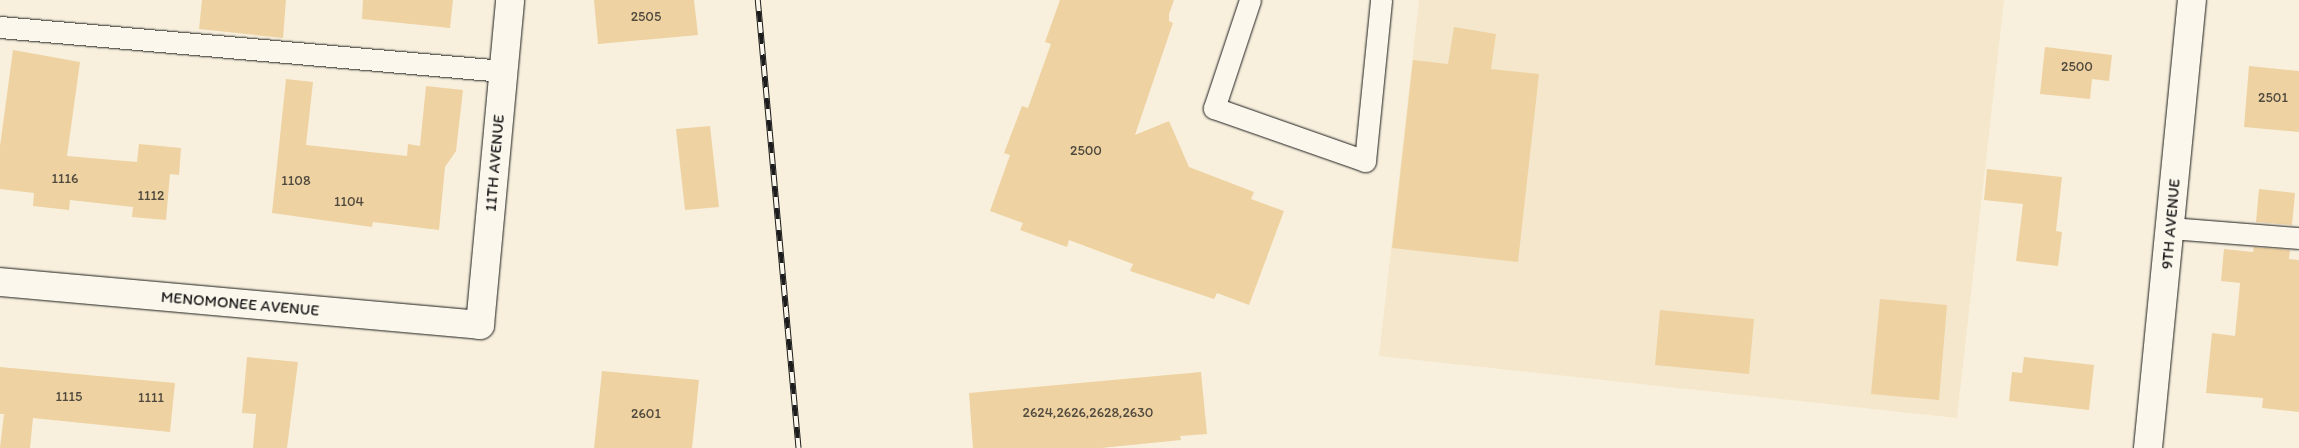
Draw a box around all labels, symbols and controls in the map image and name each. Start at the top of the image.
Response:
house number: 2505 [631,9,661,25]
house number: 2500 [2061,59,2093,75]
house number: 2501 [2258,90,2288,106]
street label: 11TH AVENUE [481,114,509,212]
house number: 2500 [1070,143,1102,159]
house number: 1116 [52,171,78,187]
house number: 1108 [281,173,311,189]
street label: 9TH AVENUE [2158,178,2184,270]
house number: 1112 [138,188,164,204]
house number: 1104 [334,194,364,210]
street label: MENOMONEE AVENUE [160,288,320,320]
house number: 1115 [56,389,82,405]
house number: 1111 [138,390,164,406]
house number: 2624,2626,2628,2630 [1023,405,1153,421]
house number: 2601 [631,406,661,422]

